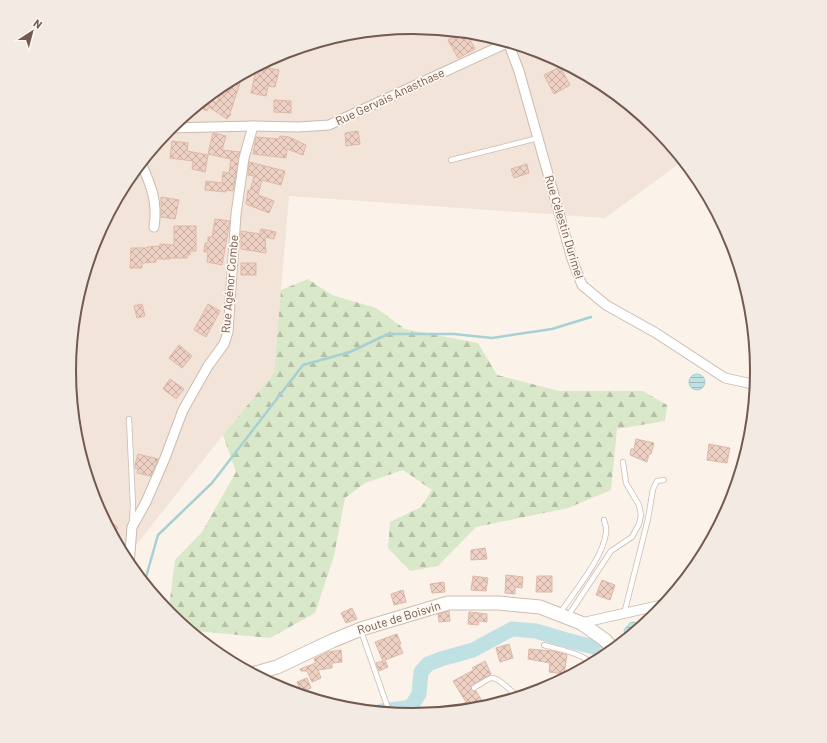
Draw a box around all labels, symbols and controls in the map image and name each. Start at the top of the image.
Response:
north arrow [12,12,52,52]
text: N [31,16,45,31]
street label: Rue Gervais Anasthase [333,65,446,128]
street label: Rue Célestin Durimel [543,173,587,280]
street label: Rue Agénor Combe [218,234,240,334]
street label: Route de Boisvin [355,598,442,636]

